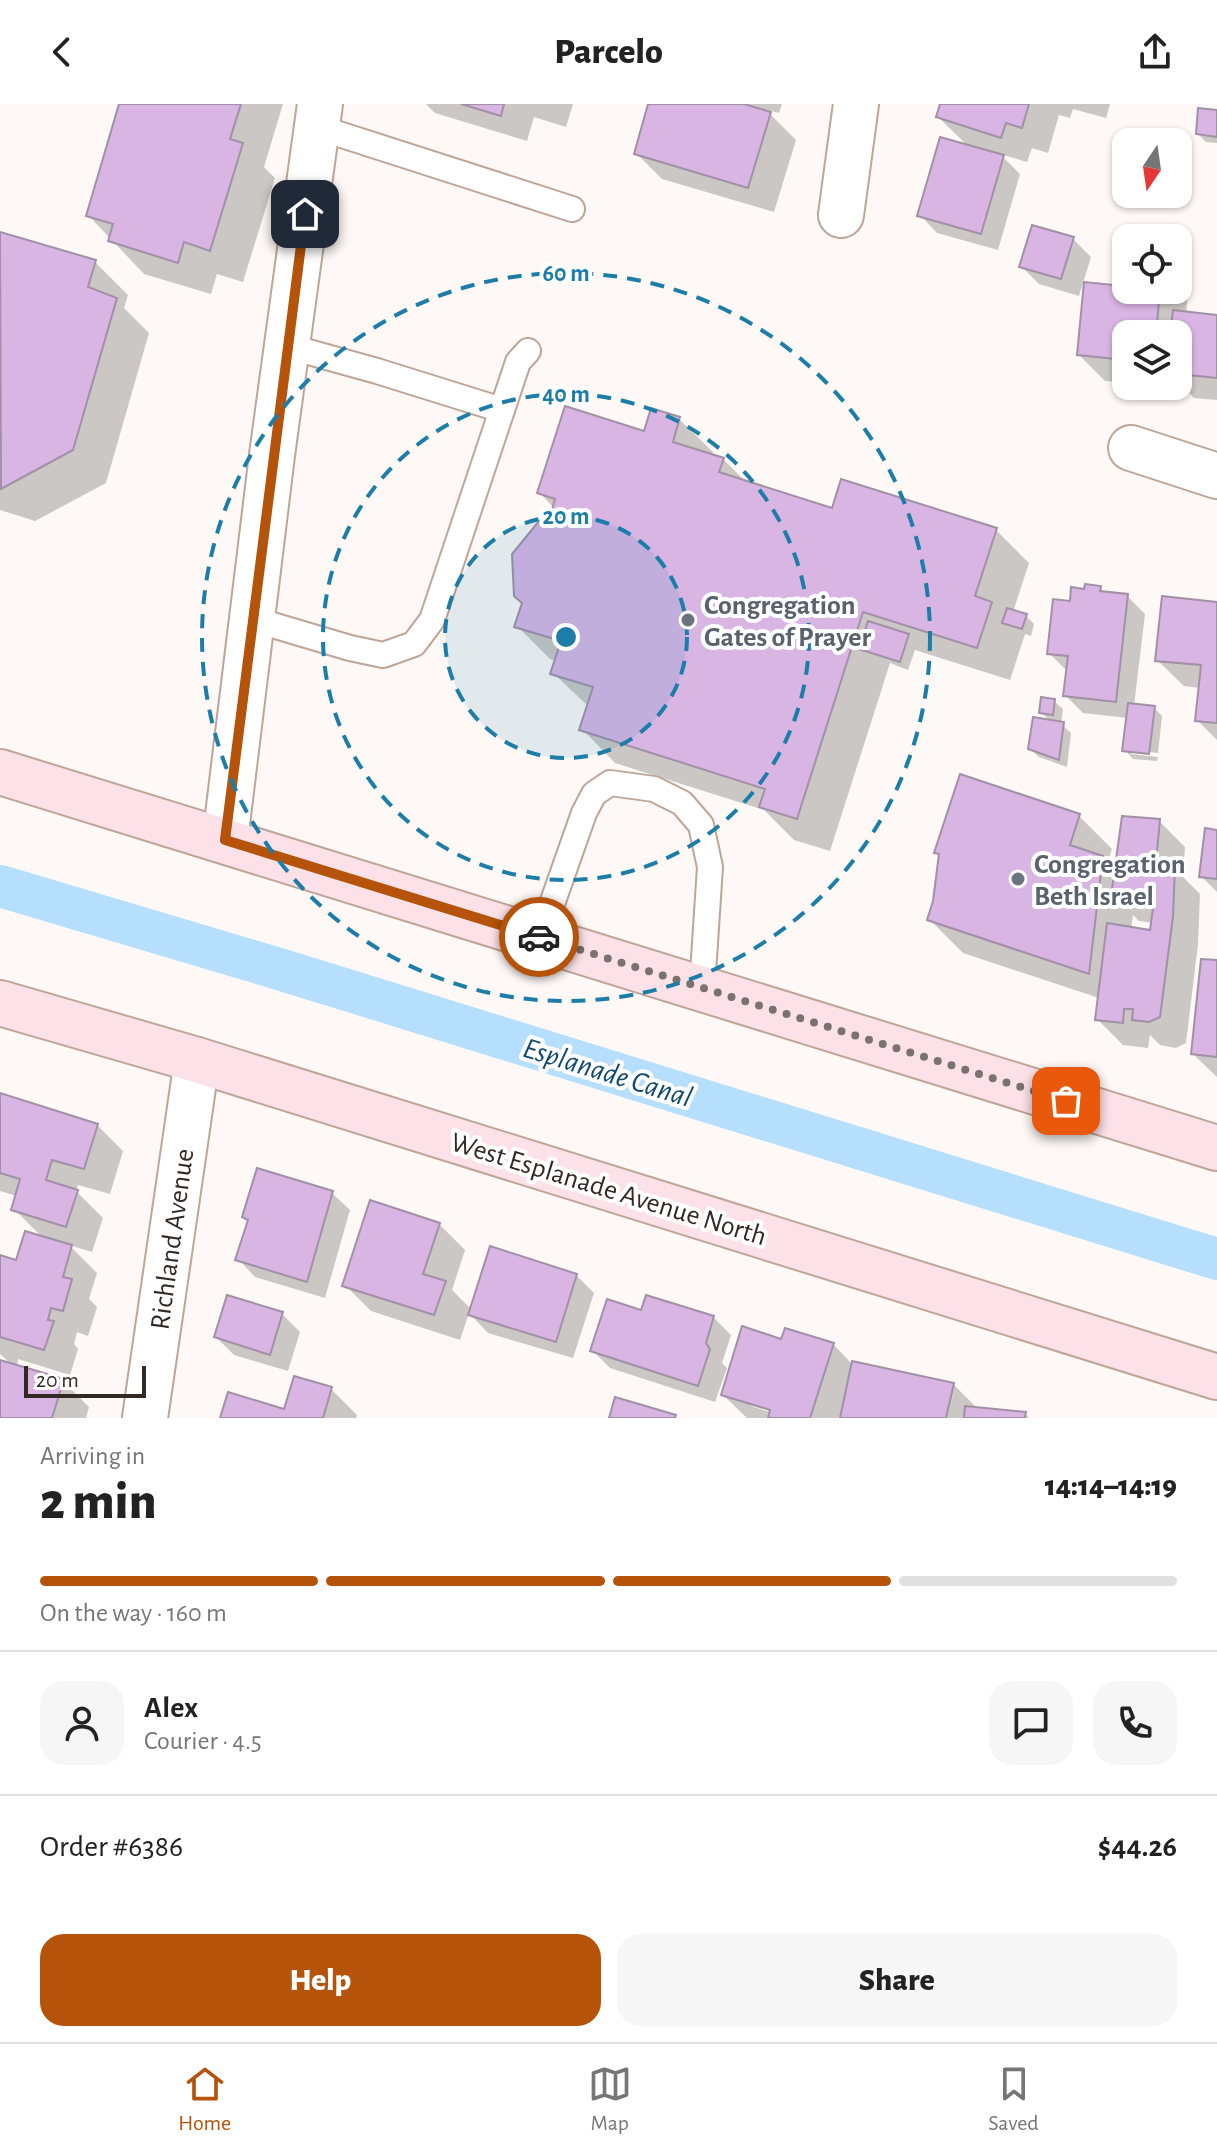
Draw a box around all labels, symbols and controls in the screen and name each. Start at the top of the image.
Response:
icon: back [40,30,84,74]
icon: share [1133,30,1177,74]
text: Parcelo [554,34,663,70]
north arrow [1112,128,1192,208]
map controls [1112,128,1192,400]
pin [271,180,339,248]
icon: home [283,192,327,236]
button: locate [1112,224,1192,304]
text: 60 m [542,262,590,286]
button: layers [1112,320,1192,400]
text: 40 m [542,383,590,407]
text: 20 m [543,505,589,529]
place label: Congregation Gates of Prayer [704,592,872,652]
marker: Congregation Gates of Prayer [679,611,697,629]
centre of rings [552,623,580,651]
place label: Congregation Beth Israel [1034,851,1186,911]
marker: Congregation Beth Israel [1009,870,1027,888]
courier [499,897,579,977]
icon: car [517,915,561,959]
water label: Esplanade Canal [519,1033,696,1113]
pin [1032,1067,1100,1135]
icon: bag [1044,1079,1088,1123]
street label: West Esplanade Avenue North [447,1129,770,1251]
street label: Richland Avenue [146,1147,200,1332]
scale bar [24,1362,146,1398]
text: 20 m [36,1369,79,1391]
text: Arriving in [40,1443,145,1469]
text: 14:14–14:19 [1045,1471,1177,1501]
text: 2 min [40,1476,156,1528]
text: On the way · 160 m [40,1600,227,1626]
button: person [40,1681,124,1765]
button: chat [989,1681,1073,1765]
button: phone [1093,1681,1177,1765]
text: Alex [144,1693,198,1723]
text: Courier · 4.5 [144,1728,262,1754]
text: Order #6386 [40,1832,183,1862]
text: $44.26 [1098,1832,1177,1862]
button: Help [40,1934,601,2026]
button: Share [617,1934,1177,2026]
tab: Home [178,2062,231,2136]
tab: Map [588,2062,632,2136]
tab: Saved [988,2062,1039,2136]

